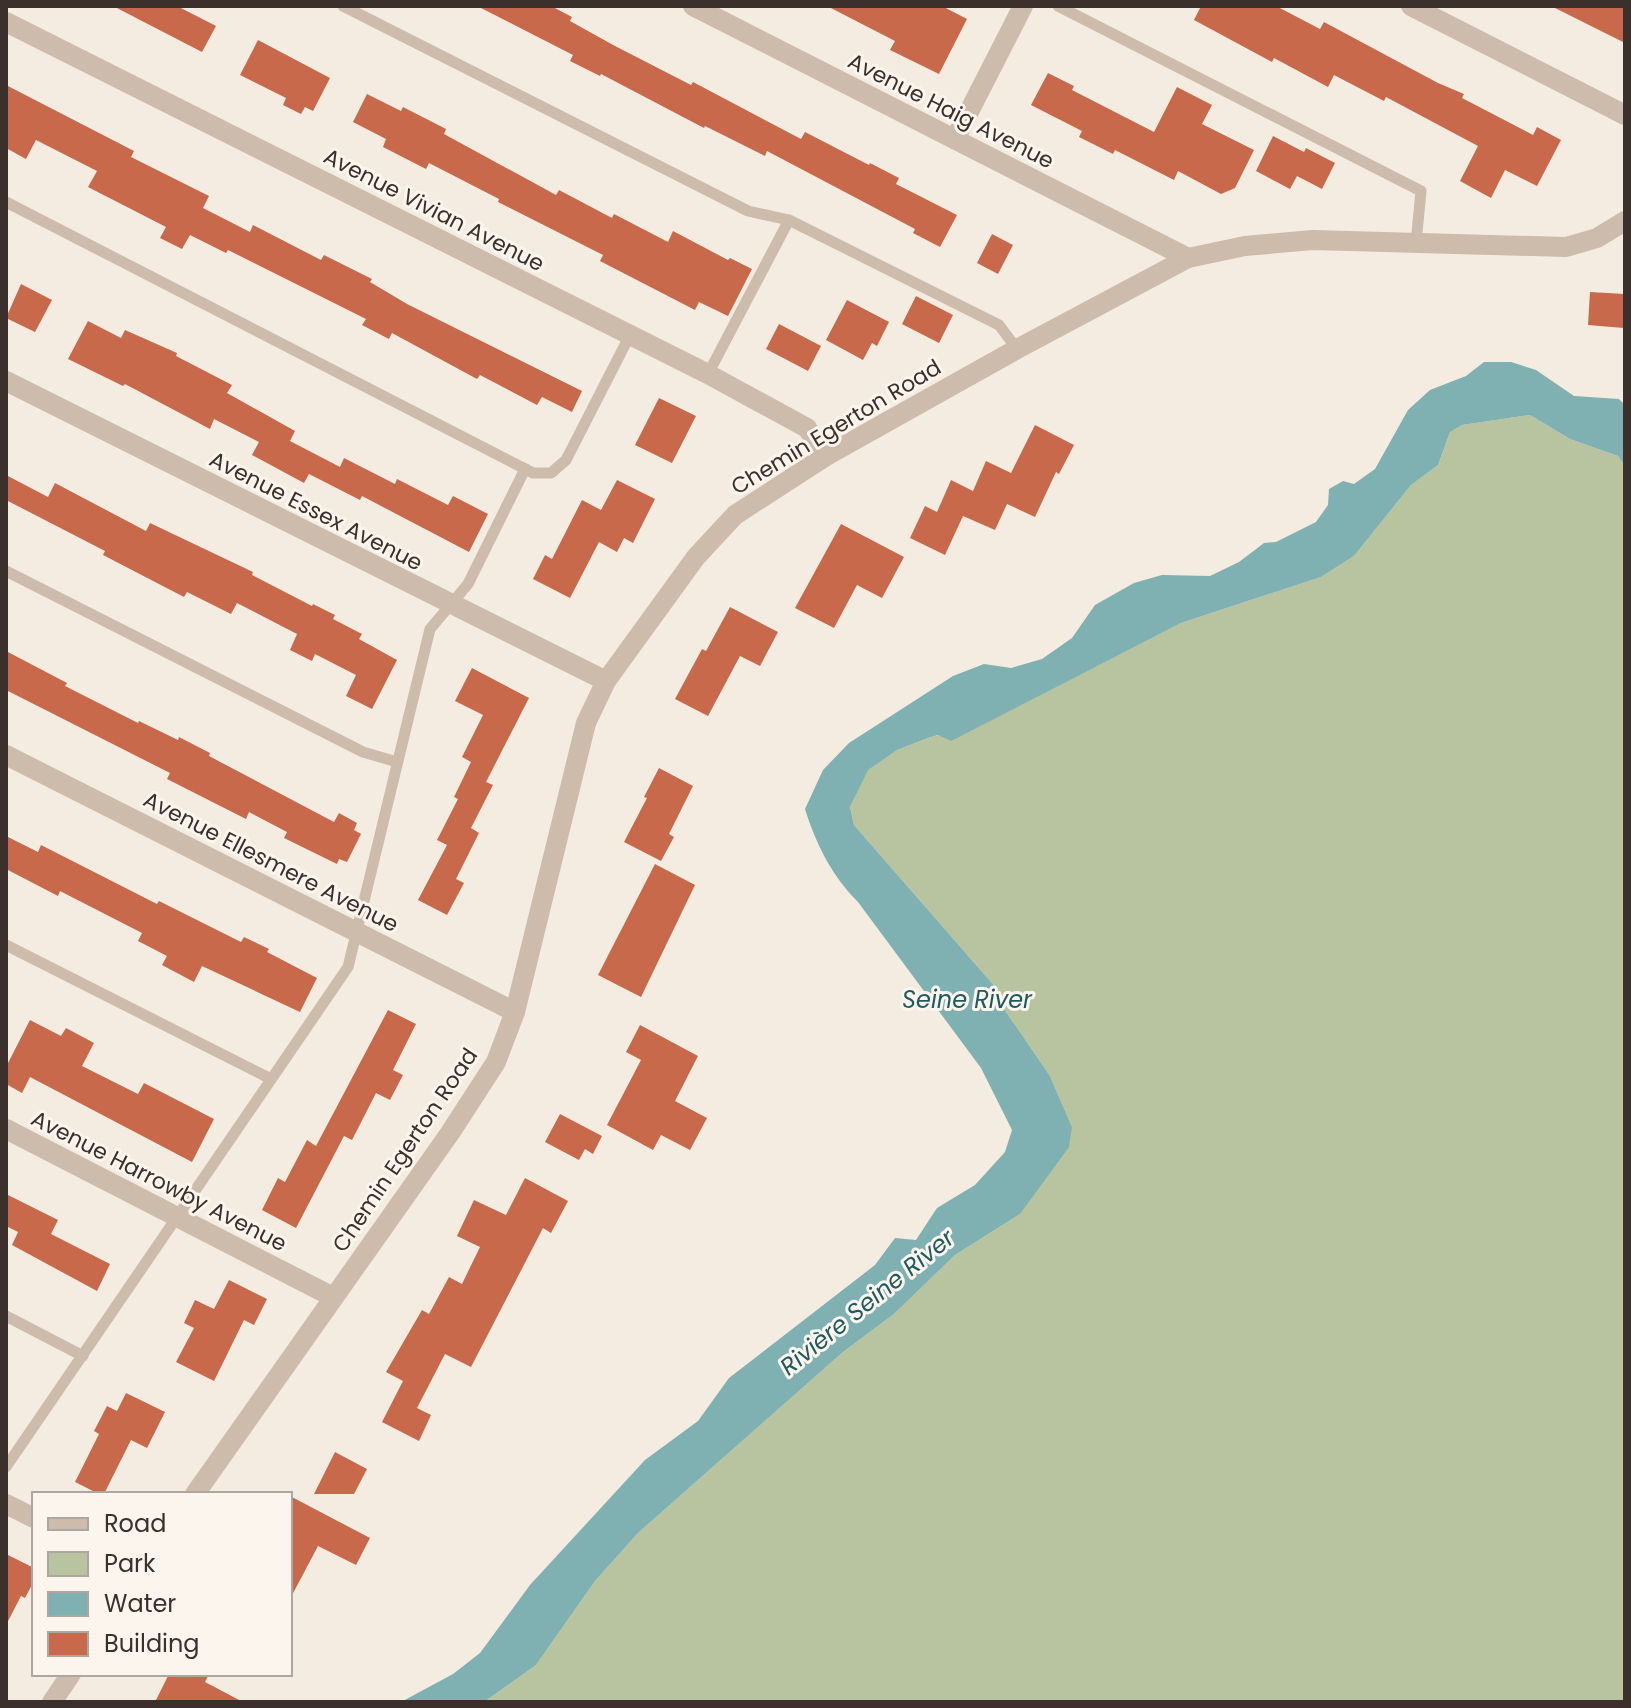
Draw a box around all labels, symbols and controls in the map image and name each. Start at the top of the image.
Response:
street label: Avenue Haig Avenue [843,46,1059,176]
street label: Avenue Vivian Avenue [318,141,550,279]
street label: Chemin Egerton Road [725,352,947,502]
street label: Avenue Essex Avenue [204,444,428,578]
street label: Avenue Ellesmere Avenue [138,784,404,940]
water label: Seine River [902,983,1033,1016]
street label: Chemin Egerton Road [325,1042,485,1258]
street label: Avenue Harrowby Avenue [26,1103,292,1259]
water label: Rivière Seine River [773,1221,962,1383]
legend [32,1492,292,1676]
text: Road [104,1507,166,1540]
text: Park [104,1547,156,1580]
text: Water [104,1587,176,1620]
text: Building [104,1627,200,1660]

